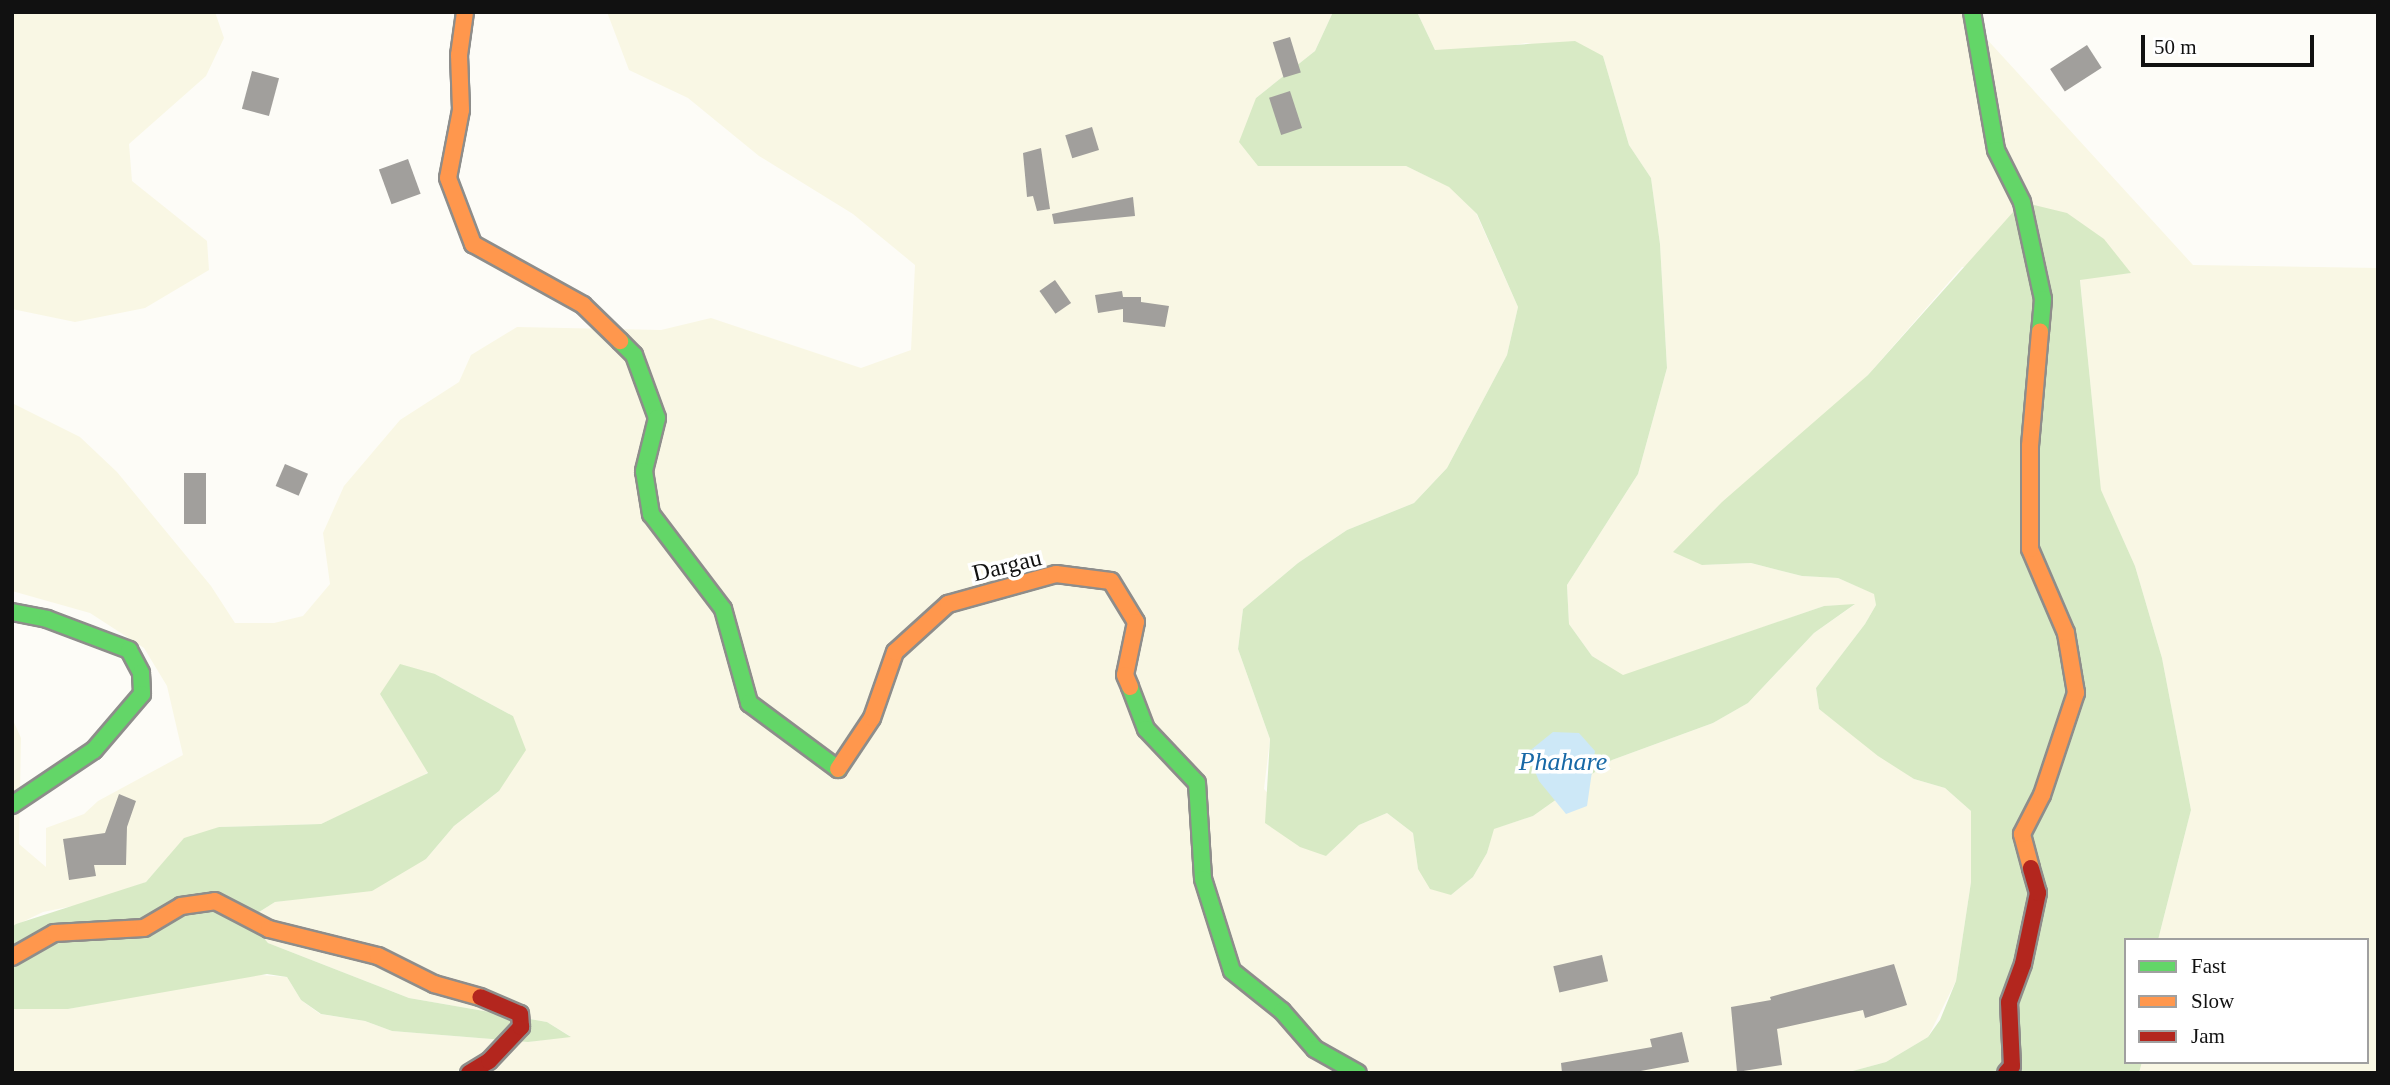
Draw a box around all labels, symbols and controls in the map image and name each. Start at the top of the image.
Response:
scale bar [2145,21,2318,65]
text: 50 m [2154,35,2197,59]
street label: Dargau [963,542,1051,590]
water label: Phahare [1512,746,1614,778]
legend [2124,938,2369,1064]
text: Fast [2191,954,2226,978]
text: Slow [2191,989,2234,1013]
text: Jam [2191,1024,2225,1048]

